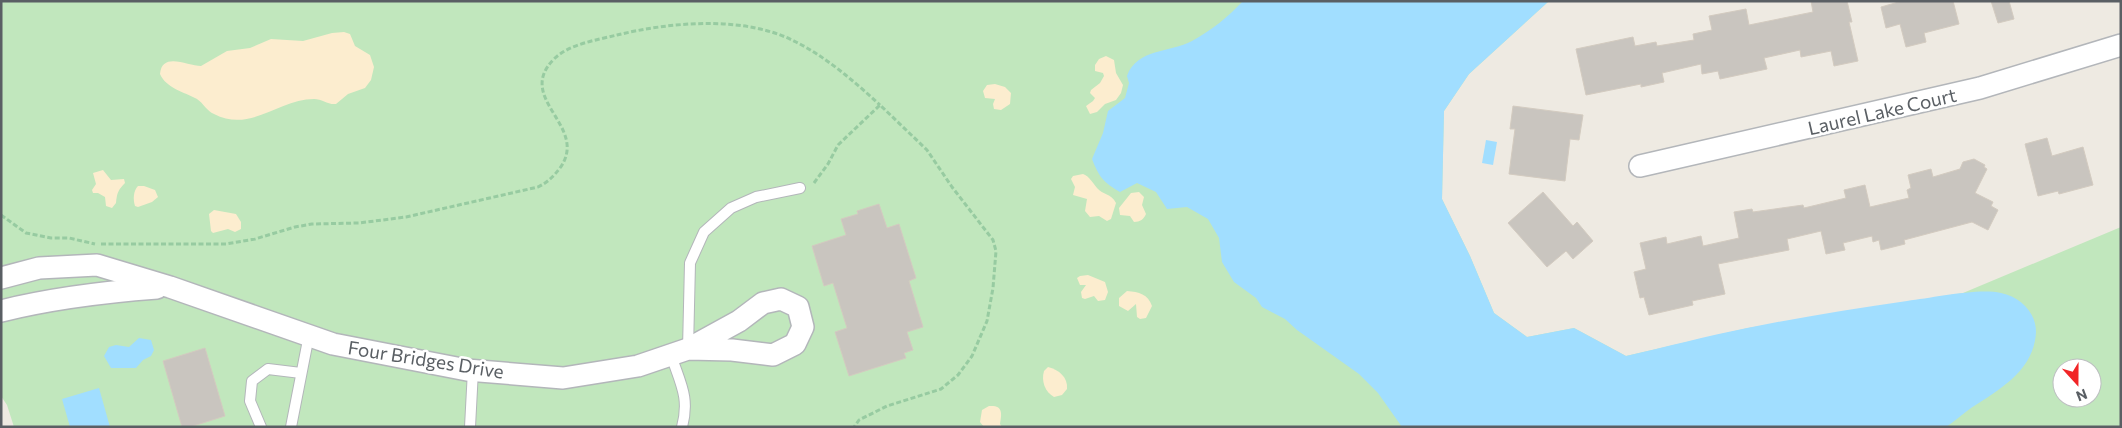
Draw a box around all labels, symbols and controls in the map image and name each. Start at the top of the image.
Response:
street label: Laurel Lake Court [1805,83,1959,139]
street label: Four Bridges Drive [346,335,506,383]
north arrow [2052,358,2102,408]
text: N [2074,386,2090,405]

